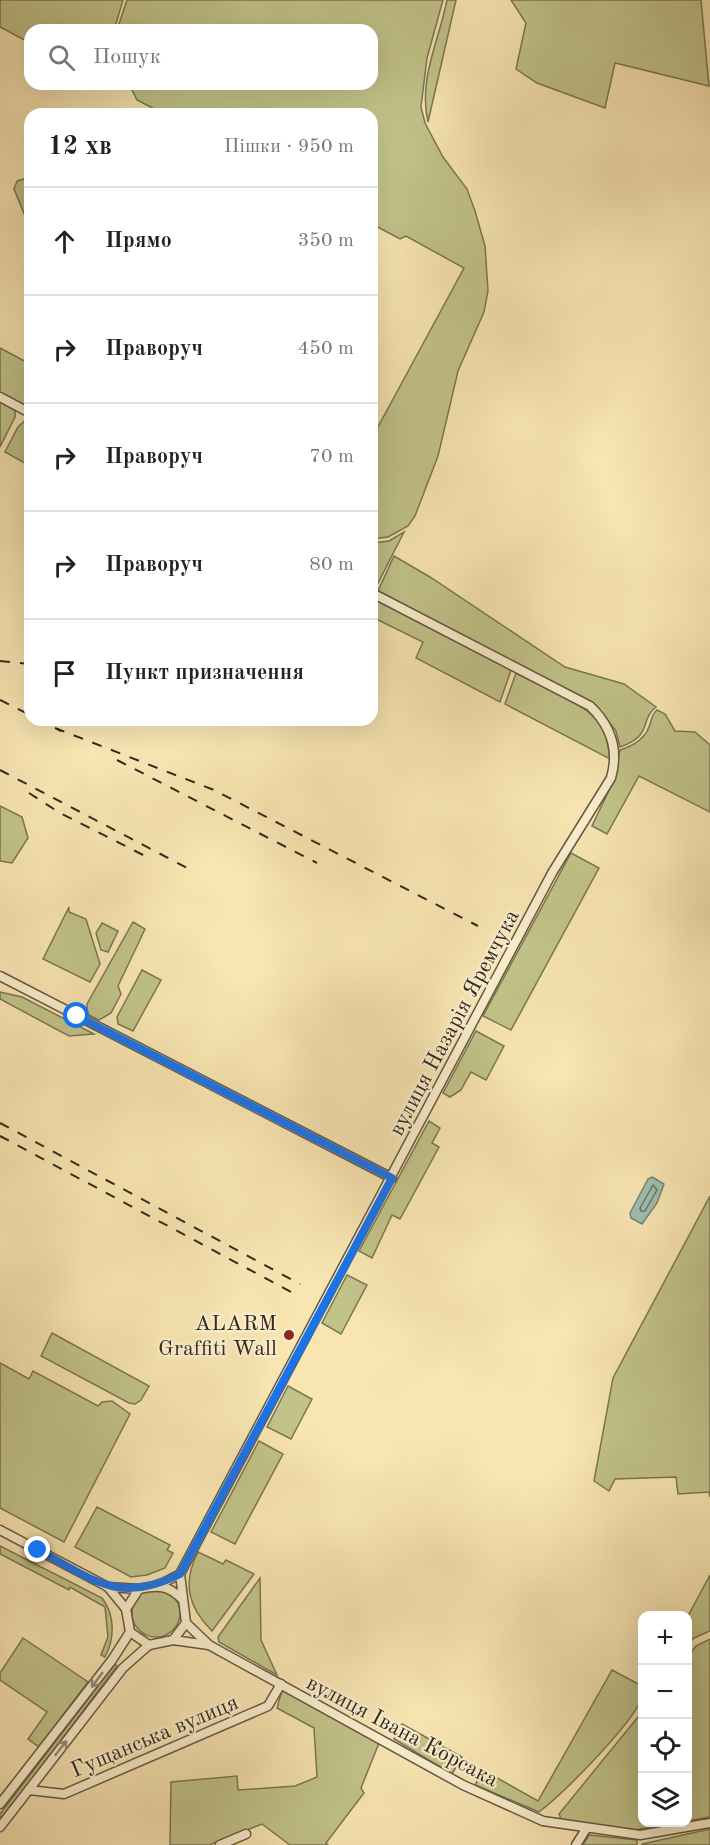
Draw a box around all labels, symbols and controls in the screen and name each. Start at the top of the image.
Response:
search box [24,24,378,90]
icon: search [45,41,78,74]
text: Пошук [93,46,161,68]
text: 12 хв [48,134,112,160]
text: Пішки · 950 m [224,137,354,157]
icon: ahead [48,225,81,258]
text: Прямо [105,230,172,252]
text: 350 m [298,231,354,251]
icon: right [48,333,81,366]
text: Праворуч [105,338,203,360]
text: 450 m [298,339,354,359]
icon: right [48,441,81,474]
text: Праворуч [105,446,203,468]
text: 70 m [309,447,354,467]
icon: right [48,549,81,582]
text: Праворуч [105,554,203,576]
text: 80 m [309,555,354,575]
icon: arrive [48,657,81,690]
text: Пункт призначення [105,662,304,684]
street label: вулиця Назарія Яремчука [386,906,524,1140]
route start [63,1002,89,1028]
place label: ALARM Graffiti Wall [158,1313,277,1360]
marker: ALARM Graffiti Wall [282,1328,296,1342]
route end [24,1536,50,1562]
map controls [638,1611,692,1827]
button: + [638,1611,692,1665]
button: − [638,1665,692,1719]
one-way arrow [90,1671,103,1687]
street label: вулиця Івана Корсака [303,1672,502,1792]
street label: Гущанська вулиця [68,1692,242,1782]
button: locate [638,1719,692,1773]
one-way arrow [55,1740,68,1756]
button: layers [638,1773,692,1827]

